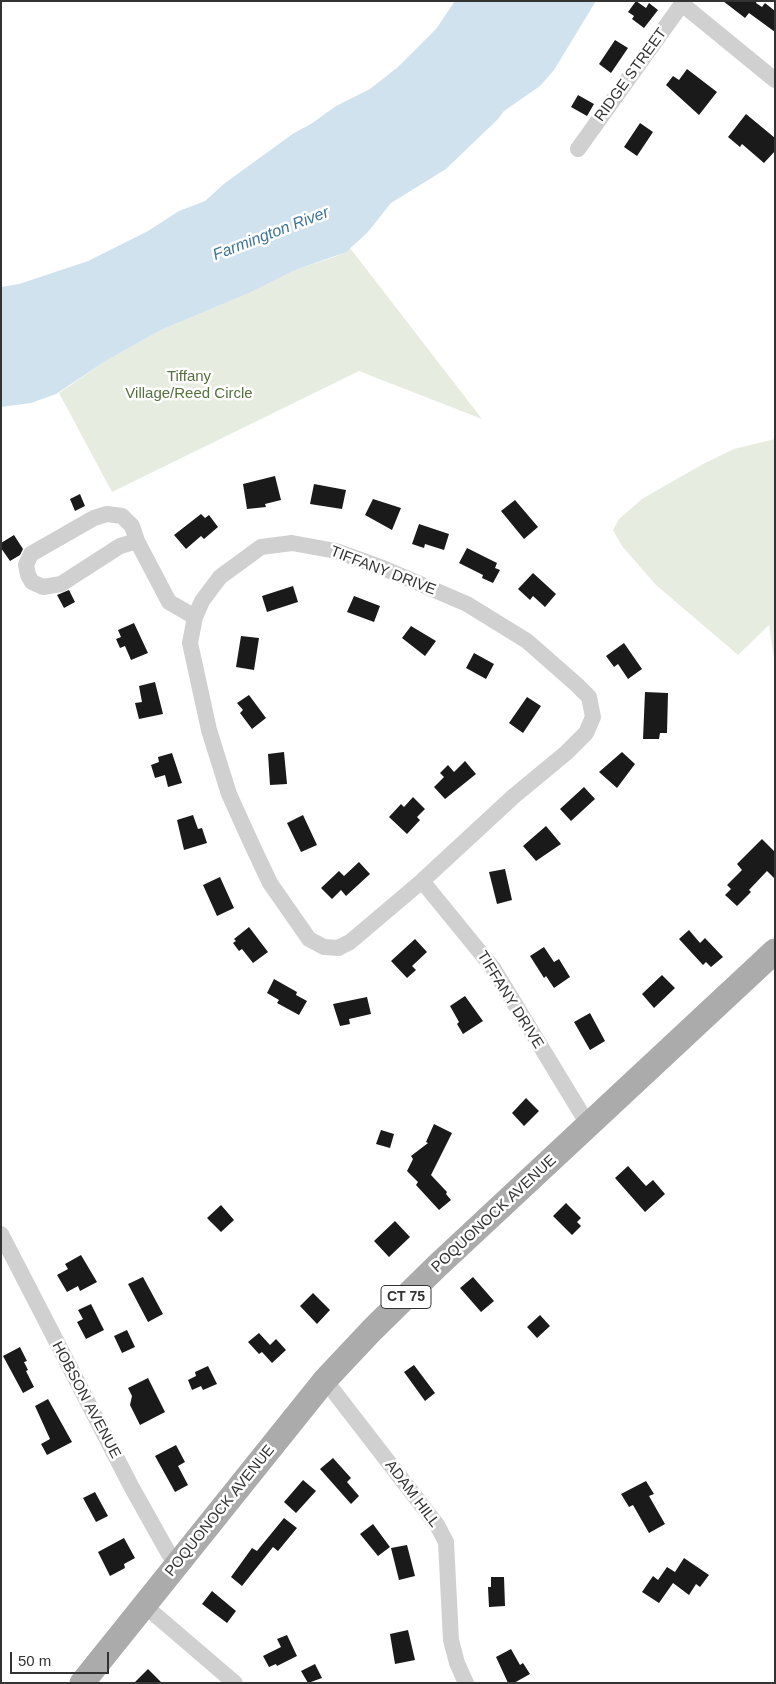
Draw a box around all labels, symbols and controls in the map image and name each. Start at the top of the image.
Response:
street label: RIDGE STREET [591,25,671,125]
water label: Farmington River [210,203,332,265]
park label: Tiffany Village/Reed Circle [125,368,253,403]
street label: TIFFANY DRIVE [328,543,438,599]
street label: TIFFANY DRIVE [473,948,547,1052]
street label: POQUONOCK AVENUE [428,1152,560,1276]
road number: CT 75 [381,1285,431,1308]
street label: HOBSON AVENUE [48,1338,124,1462]
street label: POQUONOCK AVENUE [161,1442,279,1580]
street label: ADAM HILL [381,1457,443,1531]
scale bar [12,1642,111,1674]
text: 50 m [18,1652,51,1669]

